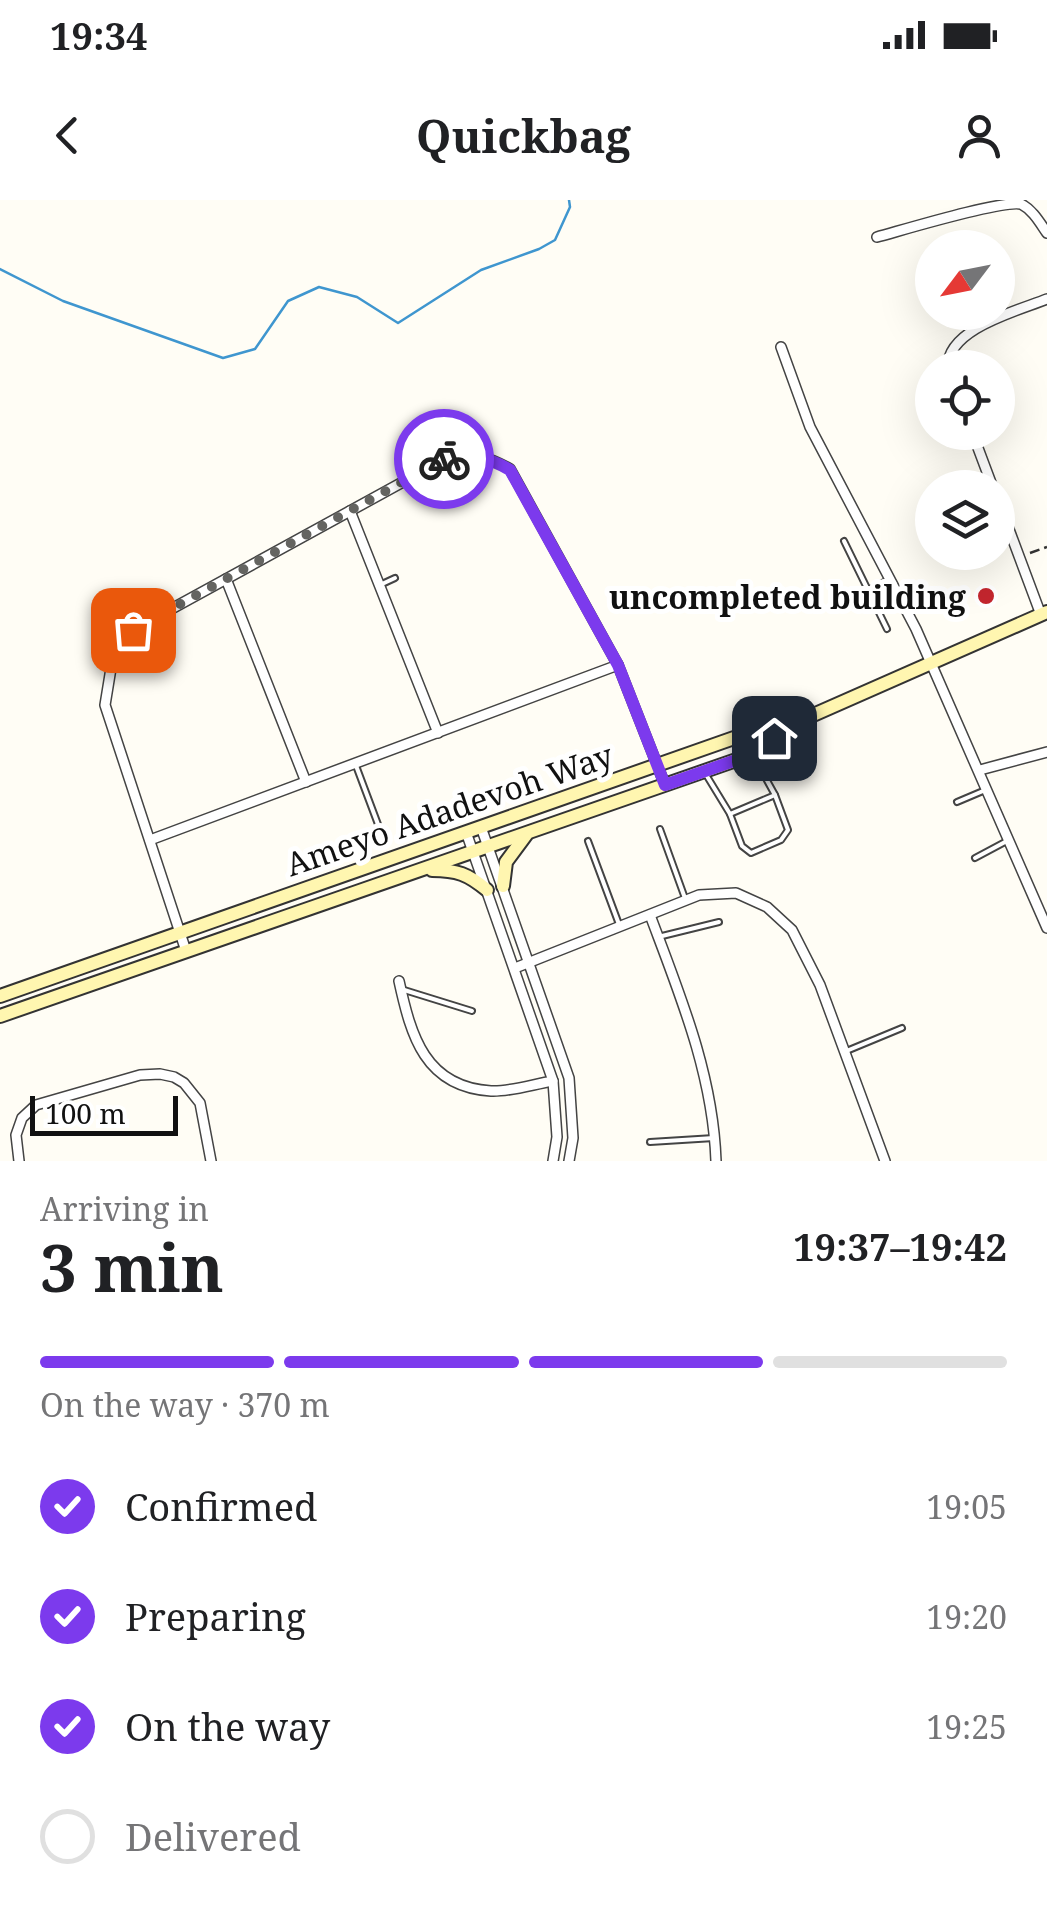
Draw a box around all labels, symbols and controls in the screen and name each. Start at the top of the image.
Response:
text: 19:34 [50,9,147,61]
text: Quickbag [416,105,631,166]
icon: back [40,108,95,163]
icon: person [952,108,1007,163]
north arrow [915,230,1015,330]
map controls [915,230,1015,570]
button: locate [915,350,1015,450]
courier [394,409,494,509]
icon: bike [417,432,472,487]
button: layers [915,470,1015,570]
place label: uncompleted building [609,575,966,618]
marker: uncompleted building [975,585,997,607]
pin [91,588,176,673]
icon: bag [106,603,161,658]
pin [732,696,817,781]
icon: home [747,711,802,766]
street label: Ameyo Adadevoh Way [280,732,619,885]
scale bar [30,1091,178,1136]
text: 100 m [45,1094,126,1132]
text: Arriving in [40,1187,209,1230]
text: 19:37–19:42 [793,1220,1007,1272]
text: 3 min [40,1223,224,1311]
text: On the way · 370 m [40,1383,330,1426]
icon: check [40,1479,95,1534]
text: Confirmed [125,1480,317,1532]
text: 19:05 [926,1485,1007,1528]
icon: check [40,1589,95,1644]
text: Preparing [125,1590,306,1642]
text: 19:20 [926,1595,1007,1638]
icon: check [40,1699,95,1754]
text: On the way [125,1700,330,1752]
text: 19:25 [926,1705,1007,1748]
text: Delivered [125,1810,301,1862]

